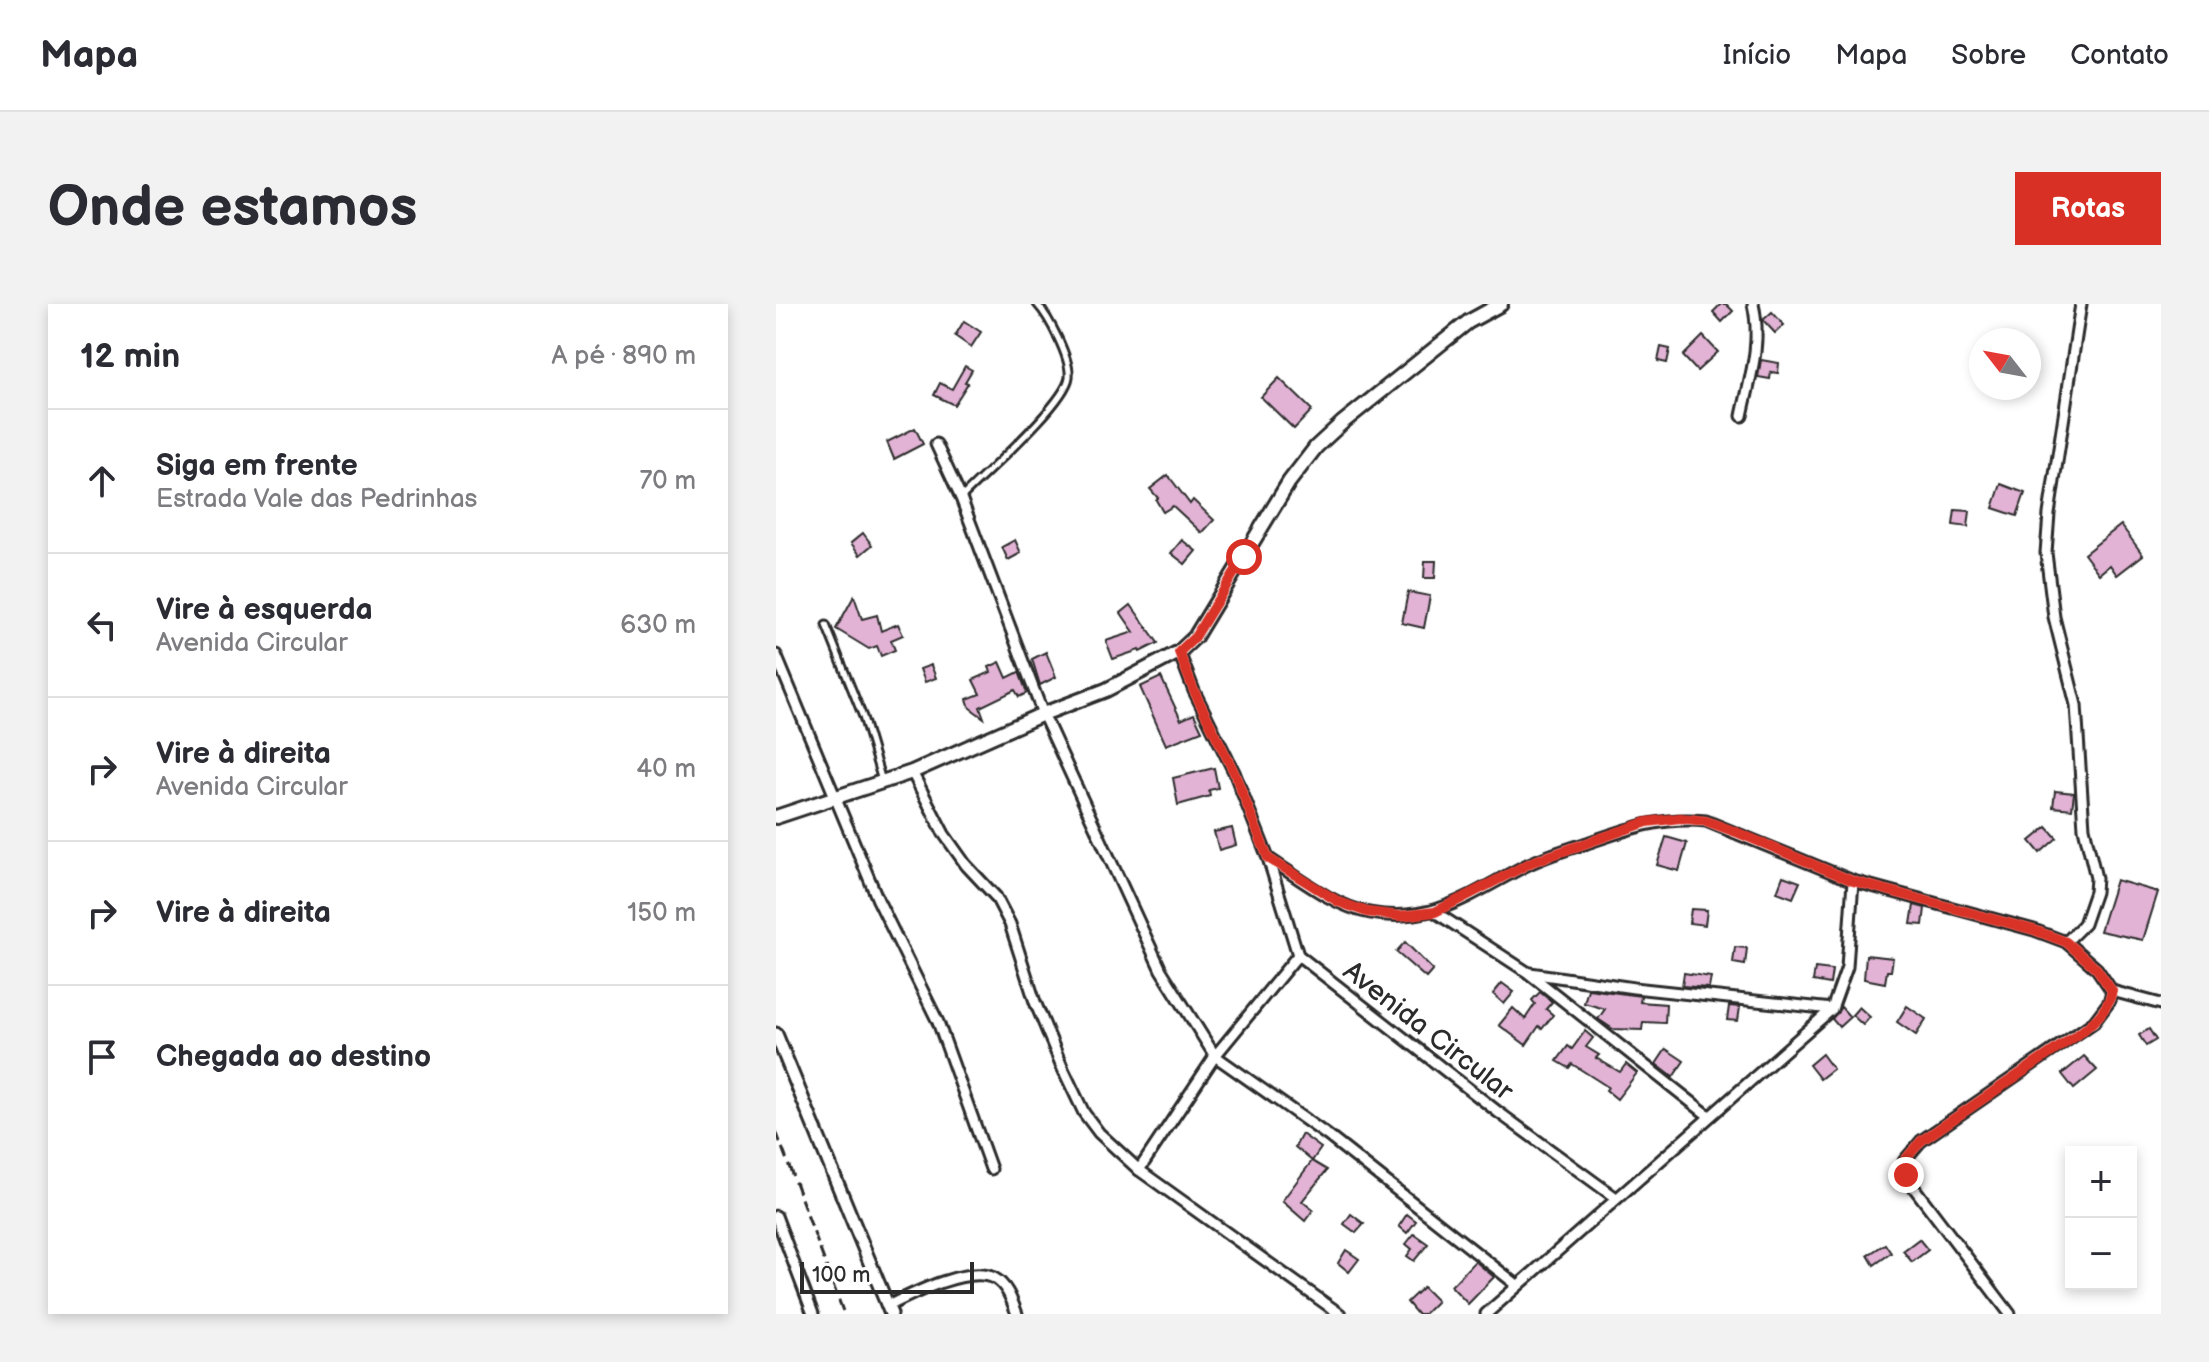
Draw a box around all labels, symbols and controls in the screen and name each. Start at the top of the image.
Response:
text: Mapa [40,33,138,78]
text: Início [1723,39,1791,72]
text: Mapa [1835,39,1907,72]
text: Sobre [1951,39,2026,72]
text: Contato [2070,39,2169,72]
button: Rotas [2015,172,2161,245]
text: Onde estamos [48,175,417,242]
north arrow [1969,328,2041,400]
text: 12 min [80,336,180,377]
text: A pé · 890 m [551,341,696,372]
text: Siga em frente [156,448,358,484]
icon: ahead [80,459,124,503]
text: 70 m [639,466,696,497]
text: Estrada Vale das Pedrinhas [156,484,477,515]
route start [1226,539,1262,575]
text: Vire à esquerda [156,592,373,628]
icon: left [80,603,124,647]
text: 630 m [620,610,696,641]
text: Avenida Circular [156,628,348,659]
text: Vire à direita [156,736,331,772]
icon: right [80,747,124,791]
text: 40 m [636,754,696,785]
text: Avenida Circular [156,772,348,803]
icon: right [80,891,124,935]
text: Vire à direita [156,895,331,931]
text: 150 m [627,898,696,929]
street label: Avenida Circular [1337,955,1520,1108]
icon: arrive [80,1035,124,1079]
text: Chegada ao destino [156,1039,431,1075]
map controls [2065,1146,2137,1290]
button: + [2065,1146,2137,1218]
route end [1888,1157,1924,1193]
button: − [2065,1218,2137,1290]
scale bar [800,1258,974,1294]
text: 100 m [812,1262,871,1289]

